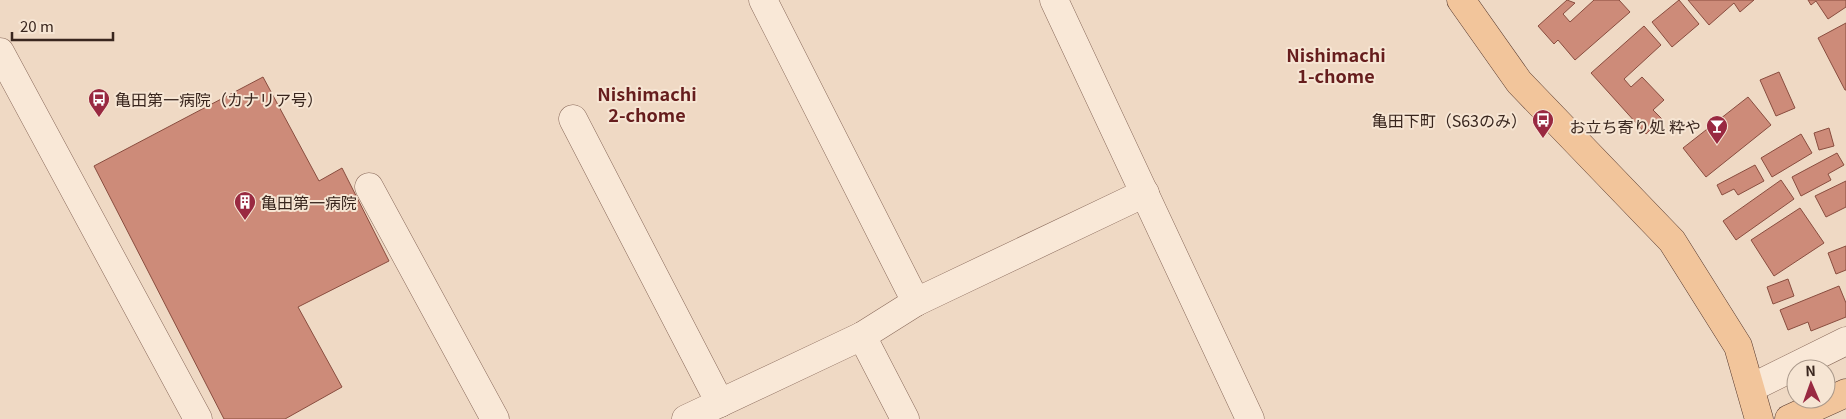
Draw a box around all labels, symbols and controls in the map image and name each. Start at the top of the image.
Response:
scale bar [12,10,114,42]
text: 20 m [20,15,54,36]
district label: Nishimachi 1-chome [1286,41,1386,88]
district label: Nishimachi 2-chome [597,80,697,127]
bus stop icon: 亀田第一病院（カナリア号） [87,87,111,118]
place label: 亀田第一病院（カナリア号） [115,87,323,111]
place label: 亀田下町（S63のみ） [1372,108,1527,132]
bus stop icon: 亀田下町（S63のみ） [1531,108,1555,139]
place label: お立ち寄り処 粋や [1569,114,1701,138]
bar icon: お立ち寄り処 粋や [1705,114,1729,145]
building icon: 亀田第一病院 [233,190,257,221]
place label: 亀田第一病院 [261,190,357,214]
north arrow [1786,359,1836,409]
text: N [1805,360,1816,380]

